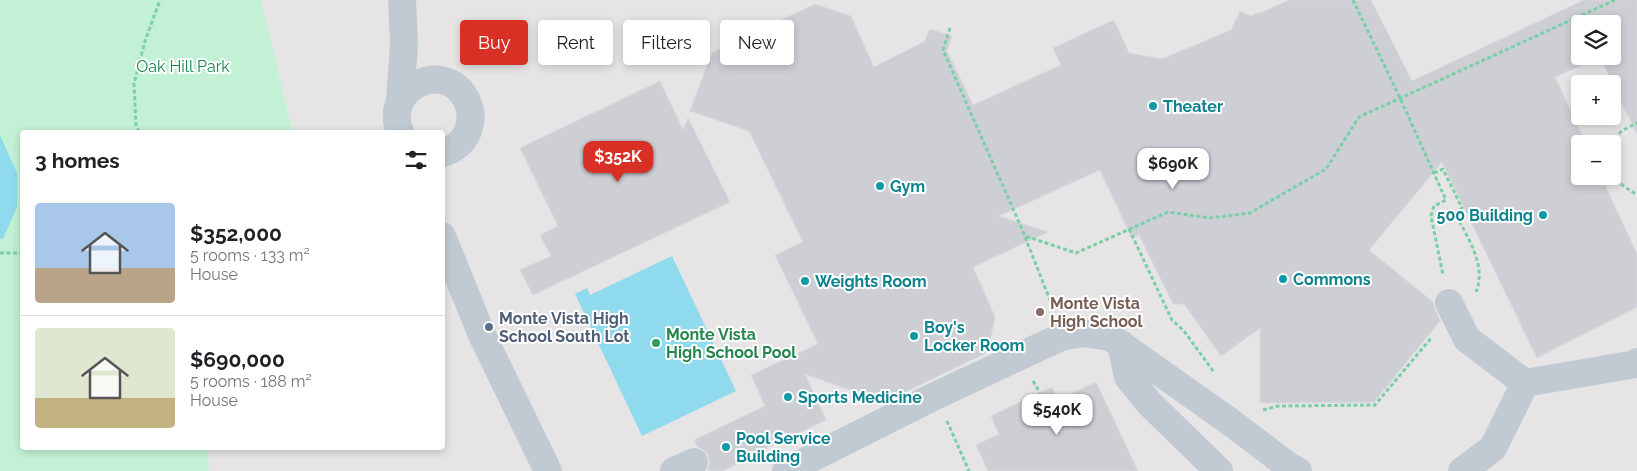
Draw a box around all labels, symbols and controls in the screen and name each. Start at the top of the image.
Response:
map controls [1571,15,1621,185]
button: layers [1571,15,1621,65]
chip: Buy [460,20,528,65]
chip: Rent [538,20,613,65]
chip: Filters [623,20,710,65]
chip: New [720,20,794,65]
park label: Oak Hill Park [136,57,230,76]
button: + [1571,75,1621,125]
place label: Theater [1163,97,1223,116]
marker: Theater [1147,100,1159,112]
button: − [1571,135,1621,185]
pin: $352K [583,140,653,183]
icon: filters [402,146,430,174]
text: $352K [594,147,642,166]
text: 3 homes [35,148,120,173]
pin: $690K [1138,148,1208,190]
text: $690K [1148,154,1198,173]
place label: Gym [890,177,925,196]
marker: Gym [874,180,886,192]
place label: 500 Building [1437,206,1533,225]
marker: 500 Building [1537,209,1549,221]
text: $352,000 [190,221,282,246]
icon: home [75,223,135,283]
text: 5 rooms · 133 m² [190,246,310,265]
text: House [190,265,238,284]
place label: Commons [1293,270,1371,289]
place label: Weights Room [815,272,927,291]
marker: Commons [1277,273,1289,285]
marker: Weights Room [799,275,811,287]
place label: Monte Vista High School [1050,294,1144,331]
marker: Monte Vista High School [1034,306,1046,318]
place label: Monte Vista High School South Lot [499,309,629,346]
place label: Boy's Locker Room [924,318,1024,355]
marker: Monte Vista High School South Lot [483,321,495,333]
place label: Monte Vista High School Pool [666,325,797,362]
marker: Boy's Locker Room [908,330,920,342]
marker: Monte Vista High School Pool [650,337,662,349]
text: $690,000 [190,347,285,372]
icon: home [75,348,135,408]
text: 5 rooms · 188 m² [190,372,312,391]
place label: Sports Medicine [798,388,922,407]
text: House [190,391,238,410]
marker: Sports Medicine [782,391,794,403]
pin: $540K [1022,394,1092,436]
text: $540K [1033,400,1081,419]
place label: Pool Service Building [736,429,831,466]
marker: Pool Service Building [720,441,732,453]

